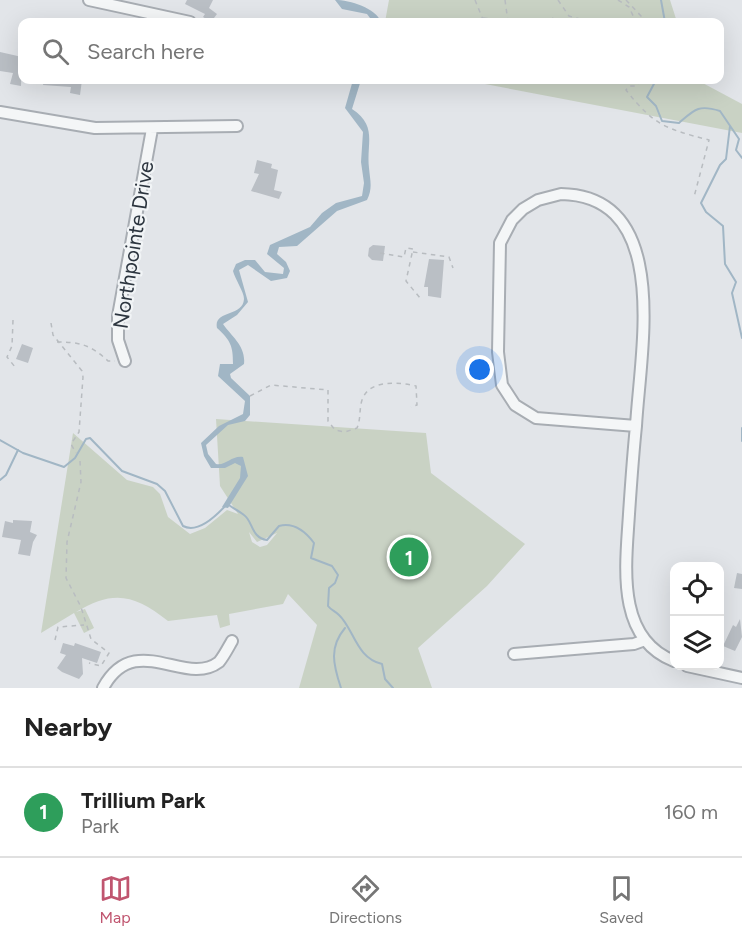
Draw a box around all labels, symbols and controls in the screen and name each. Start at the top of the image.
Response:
search box [18,18,724,84]
icon: search [39,35,72,68]
text: Search here [87,38,205,65]
street label: Northpointe Drive [107,159,159,331]
your location [465,355,494,384]
pin: 1 [390,534,428,580]
map controls [670,562,724,670]
button: locate [670,562,724,616]
button: layers [670,616,724,670]
text: Nearby [24,711,112,743]
text: Trillium Park [81,787,206,814]
text: 1 [39,800,48,824]
text: 160 m [664,800,718,824]
text: Park [81,814,119,838]
tab: Map [99,872,132,927]
tab: Directions [329,872,402,927]
tab: Saved [599,872,643,927]

